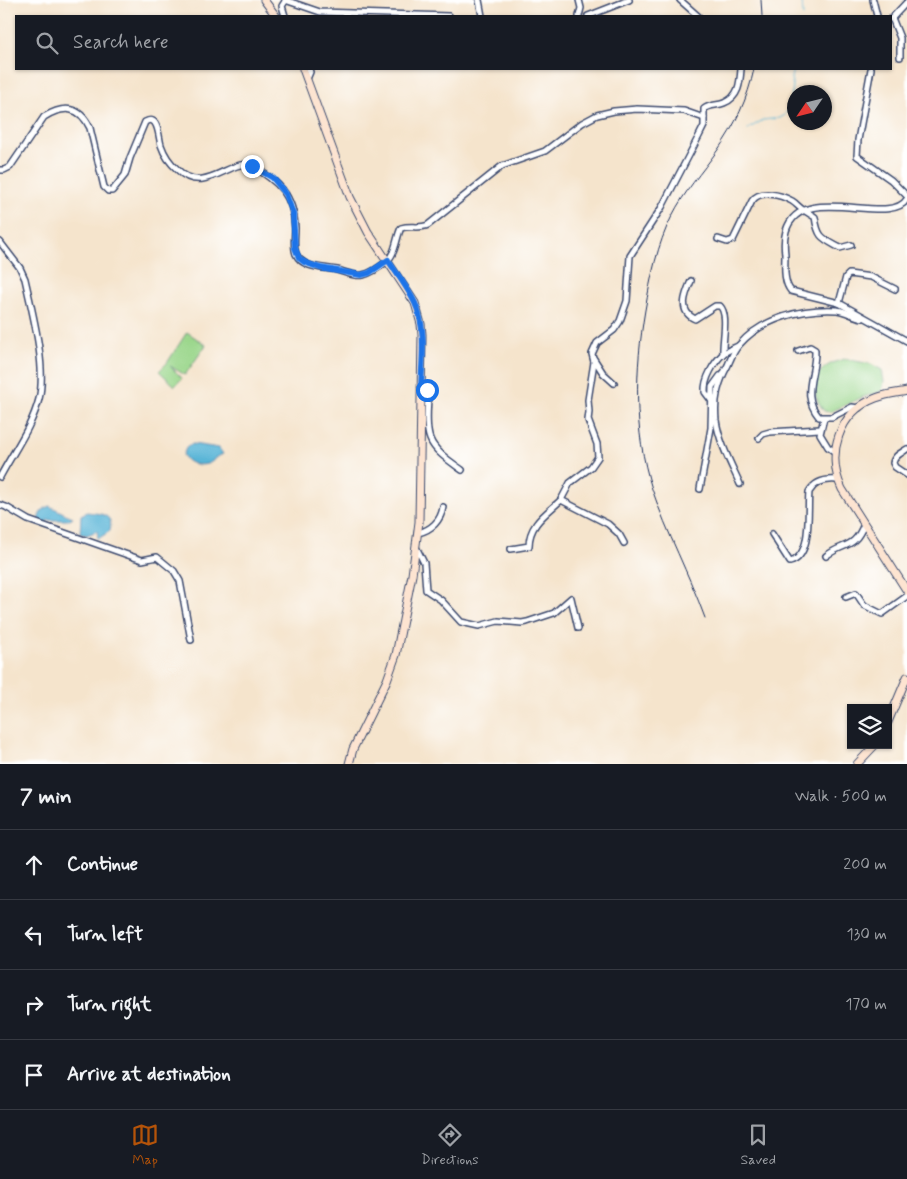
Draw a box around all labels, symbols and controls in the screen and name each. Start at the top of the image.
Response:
search box [15,15,892,70]
icon: search [33,29,61,57]
text: Search here [73,30,169,55]
north arrow [787,85,832,130]
route end [241,155,264,178]
route start [416,379,439,402]
map controls [847,704,892,749]
button: layers [847,704,892,749]
text: 7 min [20,783,72,811]
text: Walk · 500 m [795,786,887,807]
icon: ahead [20,851,48,879]
text: Continue [67,852,138,877]
text: 200 m [843,854,887,875]
icon: left [20,921,48,949]
text: Turn left [67,922,143,947]
text: 130 m [846,924,887,945]
icon: right [20,991,48,1019]
text: Turn right [67,992,151,1017]
text: 170 m [845,994,887,1015]
icon: arrive [20,1061,48,1089]
text: Arrive at destination [67,1062,231,1087]
tab: Map [131,1121,159,1169]
tab: Directions [421,1121,479,1169]
tab: Saved [741,1121,776,1169]

